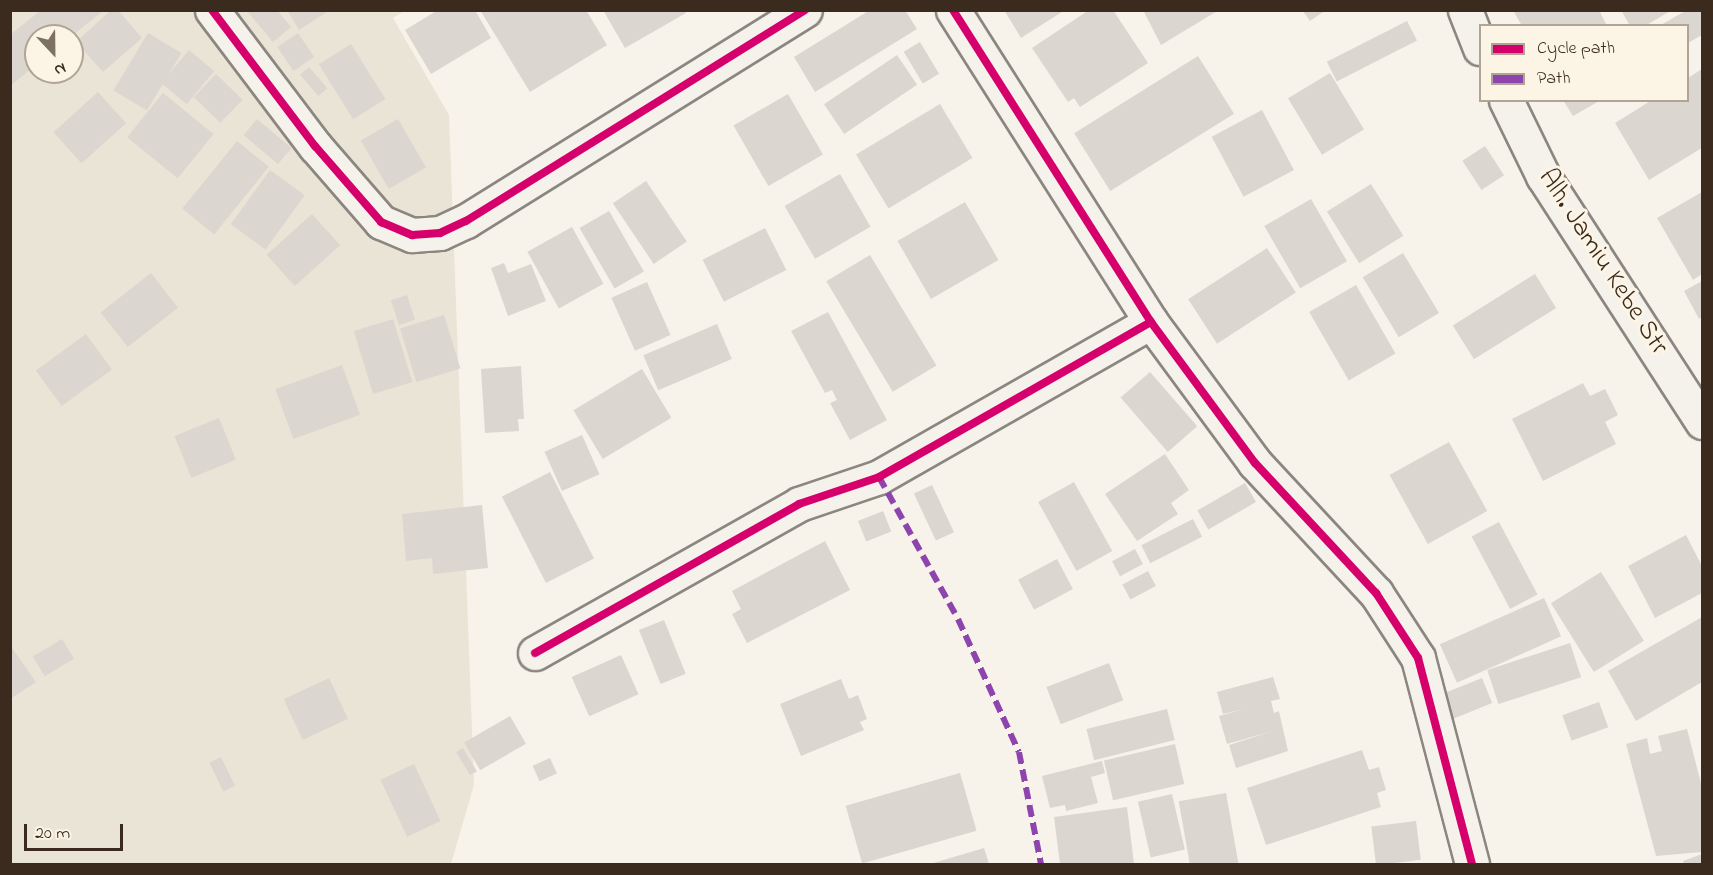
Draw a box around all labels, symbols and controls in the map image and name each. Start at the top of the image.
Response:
north arrow [24,24,84,84]
legend [1479,24,1689,102]
text: Cycle path [1537,36,1615,62]
text: N [50,56,70,82]
text: Path [1537,66,1571,92]
street label: Alh. Jamiu Kebe Str [1531,163,1675,361]
scale bar [27,812,126,850]
text: 20 m [35,821,70,847]

